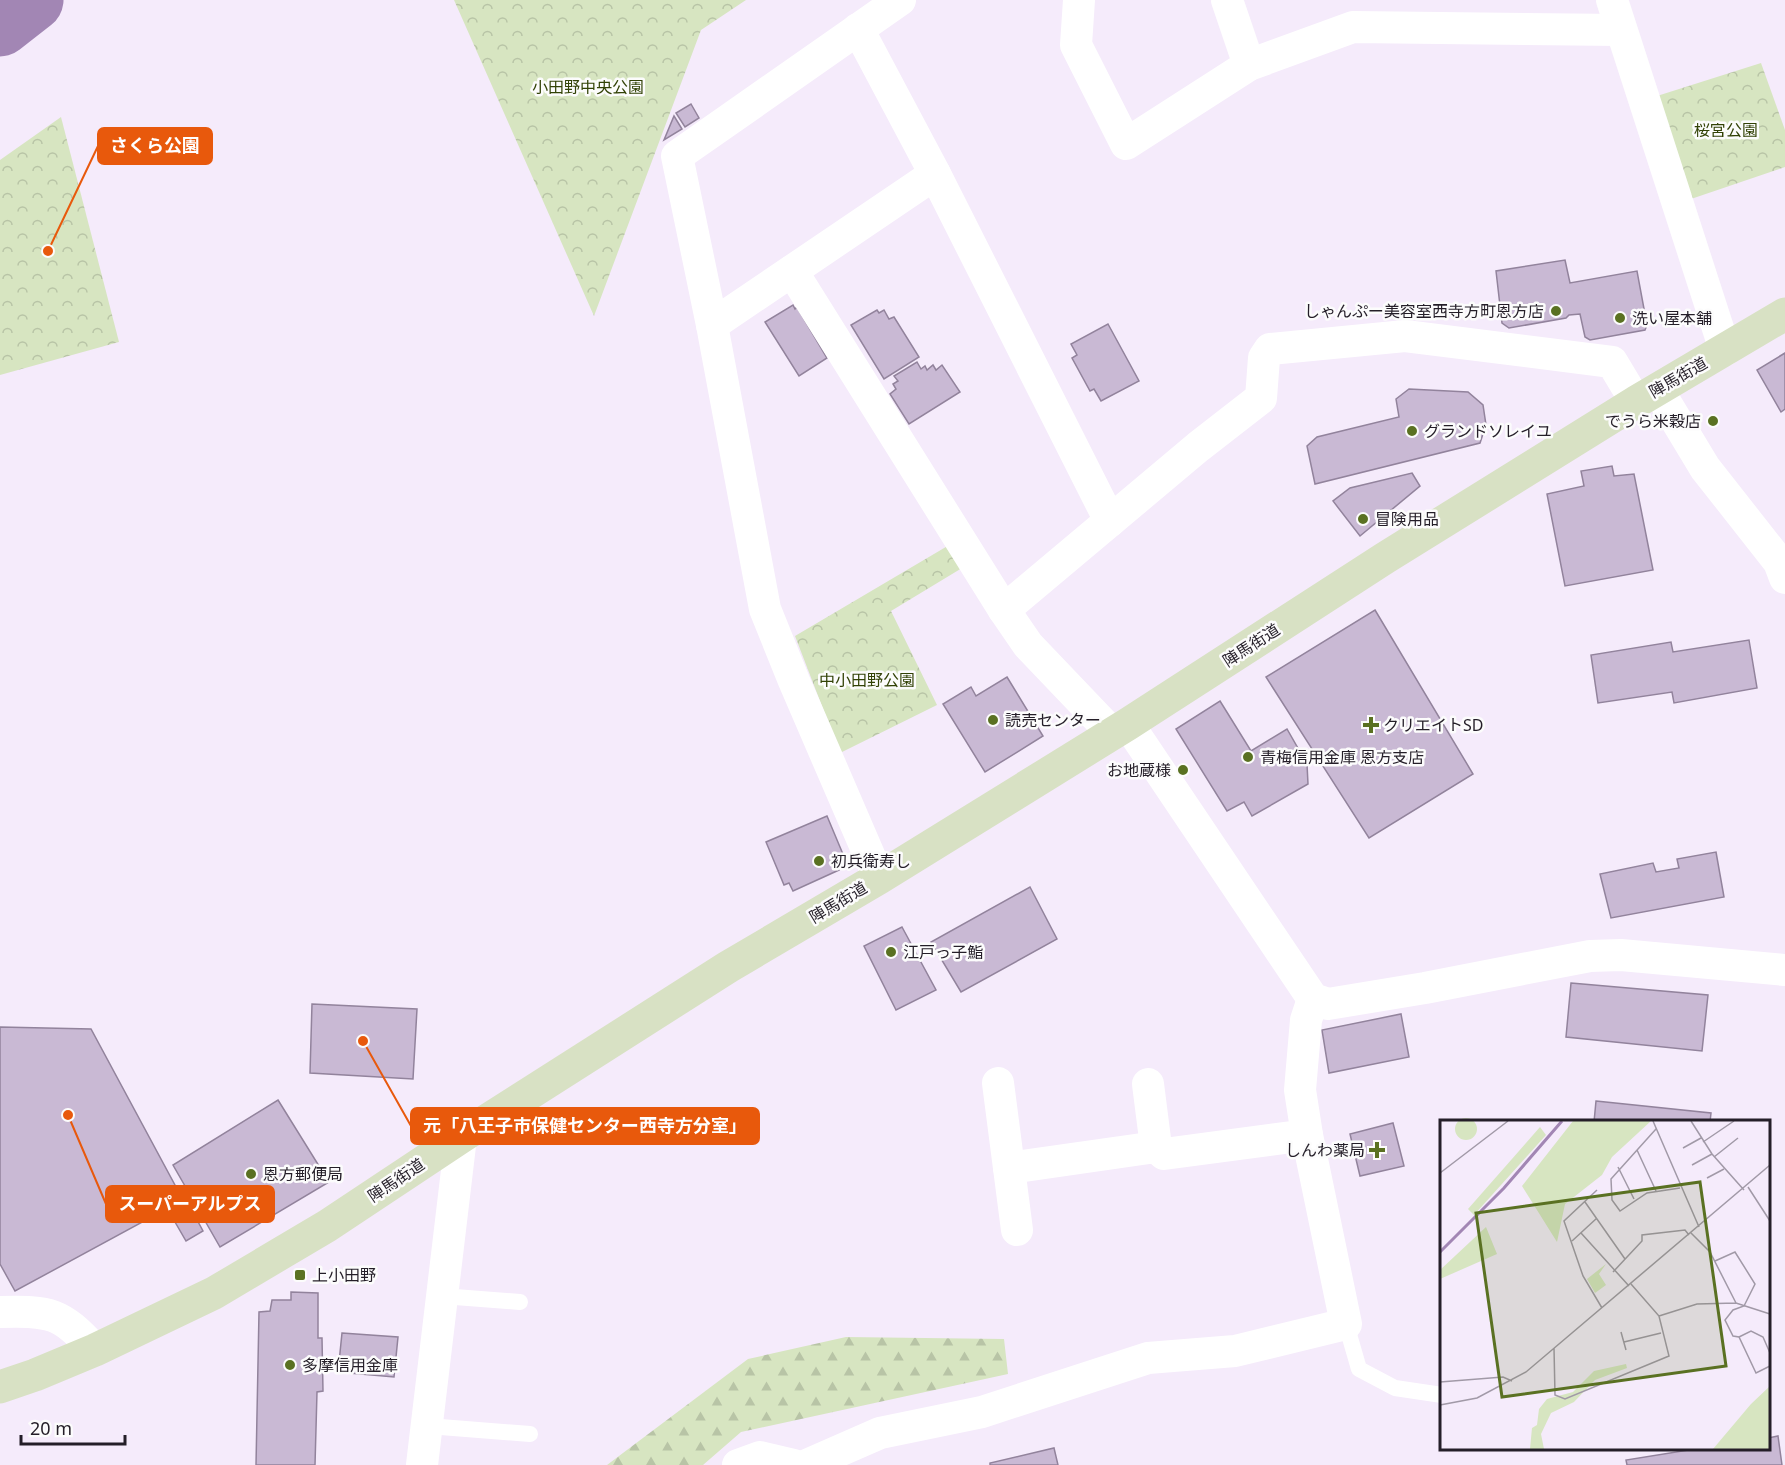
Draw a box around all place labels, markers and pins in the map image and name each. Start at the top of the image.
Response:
callout: さくら公園 [98,128,212,164]
place label: しゃんぷー美容室西寺方町恩方店 [1304,300,1544,322]
marker: しゃんぷー美容室西寺方町恩方店 [1549,304,1563,318]
place label: 洗い屋本舗 [1632,307,1712,329]
marker: 洗い屋本舗 [1613,311,1627,325]
place label: でうら米穀店 [1605,410,1701,432]
marker: でうら米穀店 [1706,414,1720,428]
place label: グランドソレイユ [1424,420,1552,442]
marker: グランドソレイユ [1405,424,1419,438]
place label: 冒険用品 [1375,508,1439,530]
marker: 冒険用品 [1356,512,1370,526]
place label: 読売センター [1005,709,1101,731]
marker: 読売センター [986,713,1000,727]
place label: クリエイトSD [1383,714,1483,736]
marker: クリエイトSD [1364,718,1378,732]
place label: 青梅信用金庫 恩方支店 [1260,746,1424,768]
marker: 青梅信用金庫 恩方支店 [1241,750,1255,764]
place label: お地蔵様 [1107,759,1171,781]
marker: お地蔵様 [1176,763,1190,777]
place label: 初兵衛寿し [831,850,911,872]
marker: 初兵衛寿し [812,854,826,868]
place label: 江戸っ子鮨 [903,941,983,963]
marker: 江戸っ子鮨 [884,945,898,959]
callout: 元「八王子市保健センター西寺方分室」 [411,1108,759,1144]
place label: しんわ薬局 [1285,1139,1365,1161]
marker: しんわ薬局 [1370,1143,1384,1157]
place label: 恩方郵便局 [263,1163,343,1185]
marker: 恩方郵便局 [244,1167,258,1181]
callout: スーパーアルプス [106,1186,274,1222]
place label: 上小田野 [312,1264,376,1286]
marker: 上小田野 [293,1268,307,1282]
place label: 多摩信用金庫 [302,1354,398,1376]
marker: 多摩信用金庫 [283,1358,297,1372]

